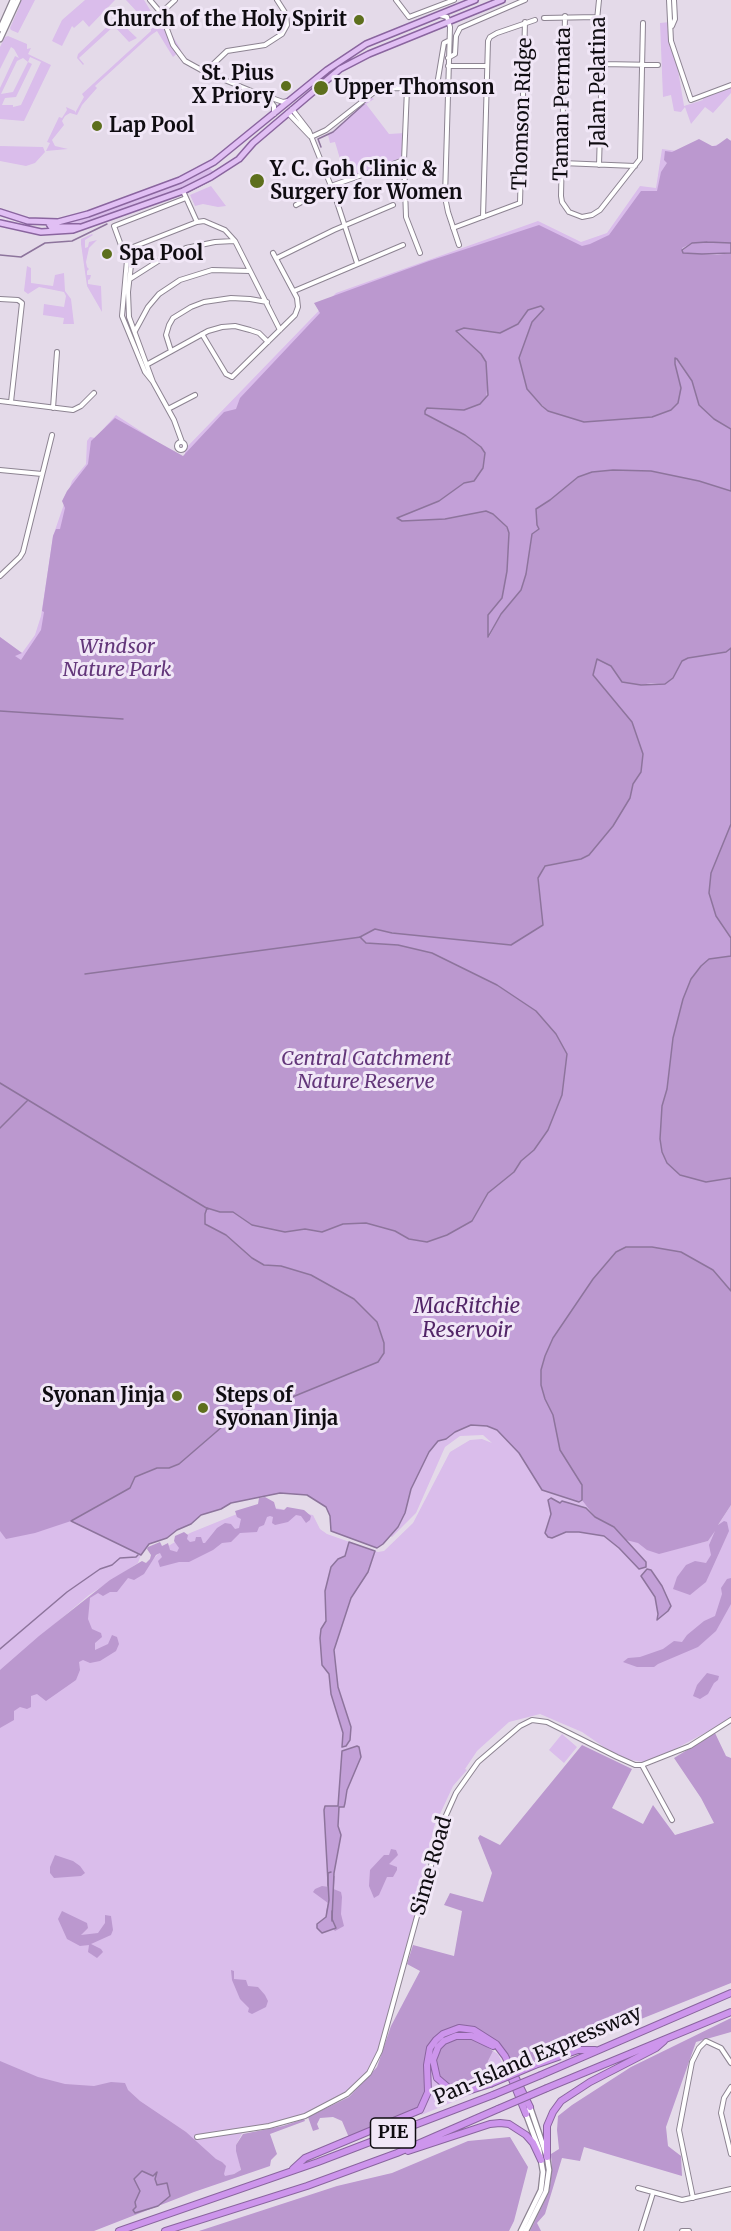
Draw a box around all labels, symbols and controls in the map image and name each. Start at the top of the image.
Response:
place label: Church of the Holy Spirit [104,8,347,32]
marker: Church of the Holy Spirit [352,13,366,27]
street label: Jalan Pelatina [587,17,611,147]
street label: Taman Permata [550,27,576,181]
street label: Thomson Ridge [508,37,538,191]
place label: St. Pius X Priory [192,62,274,109]
place label: Upper Thomson [334,76,495,100]
marker: St. Pius X Priory [279,79,293,93]
marker: Upper Thomson [312,79,330,97]
place label: Lap Pool [109,114,194,138]
marker: Lap Pool [90,119,104,133]
place label: Y. C. Goh Clinic & Surgery for Women [270,158,462,205]
marker: Y. C. Goh Clinic & Surgery for Women [248,172,266,190]
place label: Spa Pool [119,242,203,266]
marker: Spa Pool [100,247,114,261]
park label: Windsor Nature Park [63,635,171,682]
park label: Central Catchment Nature Reserve [281,1047,451,1094]
water label: MacRitchie Reservoir [414,1294,520,1344]
place label: Syonan Jinja [42,1384,165,1408]
place label: Steps of Syonan Jinja [215,1384,338,1431]
marker: Syonan Jinja [170,1389,184,1403]
marker: Steps of Syonan Jinja [196,1401,210,1415]
street label: Sime Road [406,1814,458,1918]
street label: Pan-Island Expressway [430,2001,646,2111]
road number: PIE [370,2118,416,2148]

